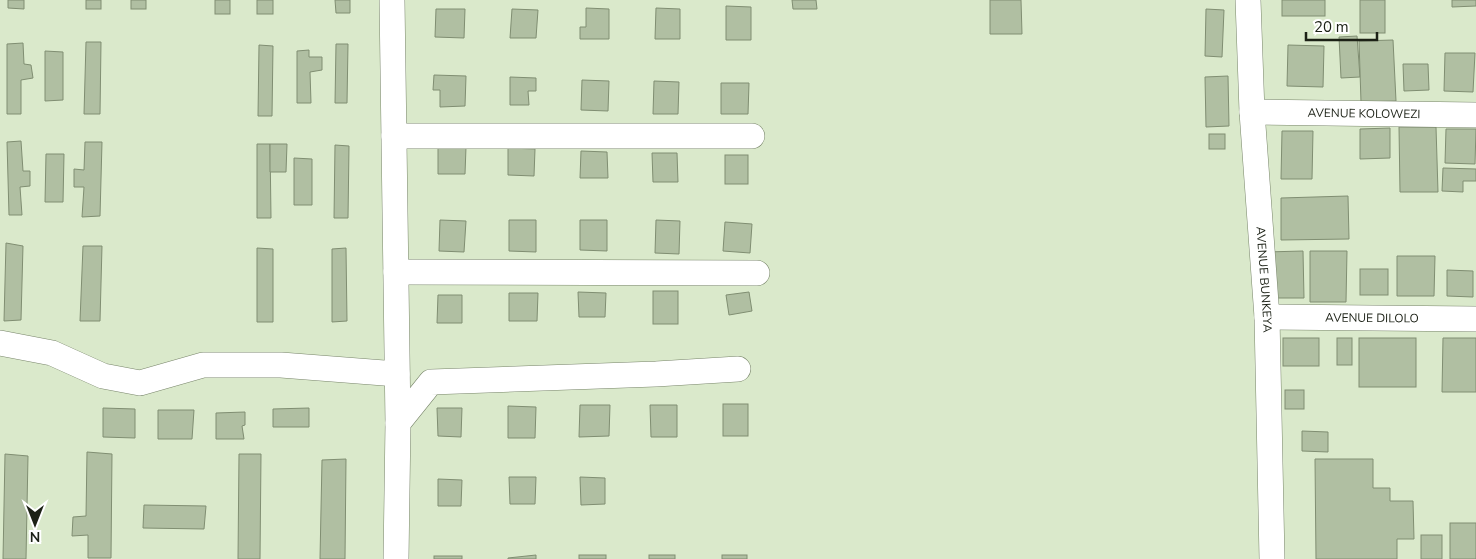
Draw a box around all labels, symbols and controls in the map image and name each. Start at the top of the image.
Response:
scale bar [1306,10,1377,42]
text: 20 m [1314,17,1349,37]
street label: AVENUE KOLOWEZI [1307,105,1421,122]
street label: AVENUE BUNKEYA [1252,226,1275,333]
street label: AVENUE DILOLO [1325,310,1419,326]
north arrow [10,499,60,549]
text: N [30,527,40,546]

